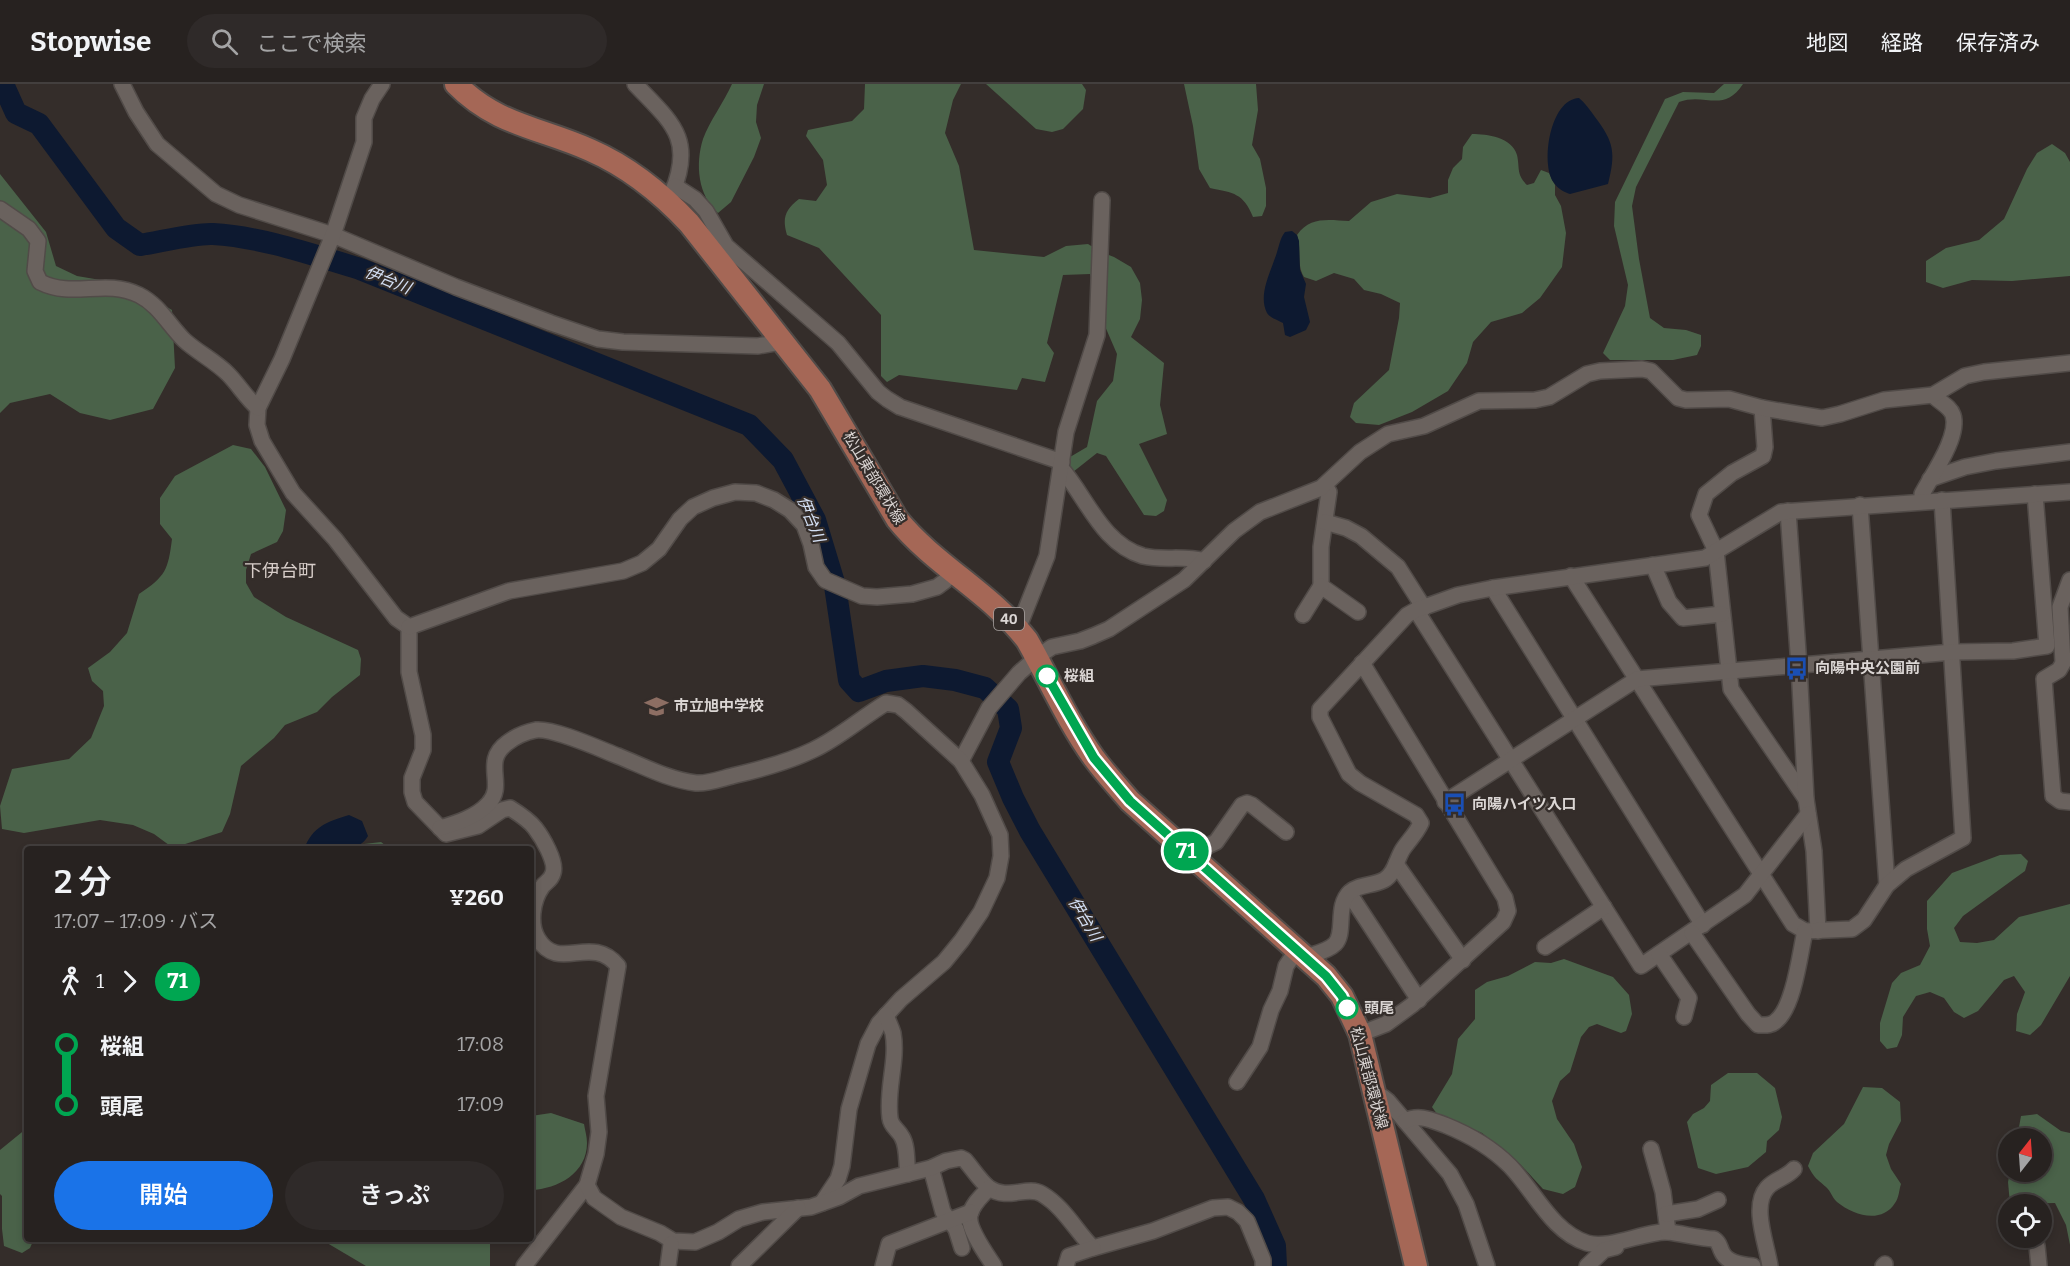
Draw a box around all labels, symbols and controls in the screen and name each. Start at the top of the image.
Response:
search box [187,14,607,68]
text: Stopwise [30,25,151,58]
icon: search [208,25,241,58]
text: ここで検索 [256,30,366,57]
text: 地図 [1806,30,1848,56]
text: 経路 [1881,30,1923,56]
text: 保存済み [1956,30,2040,56]
water label: 伊台川 [362,262,416,299]
street label: 松山東部環状線 [839,428,909,528]
water label: 伊台川 [793,493,830,547]
district label: 下伊台町 [244,560,316,582]
road number: 40 [994,608,1024,630]
bus stop icon: 向陽中央公園前 [1784,655,1810,681]
place label: 向陽中央公園前 [1815,659,1920,677]
marker: 桜組 [1036,665,1058,687]
place label: 桜組 [1064,667,1094,685]
school or university icon: 市立旭中学校 [643,693,669,719]
place label: 市立旭中学校 [674,697,764,715]
bus stop icon: 向陽ハイツ入口 [1441,791,1467,817]
place label: 向陽ハイツ入口 [1472,795,1577,813]
line badge: 71 [1159,832,1213,870]
text: 71 [1176,838,1196,864]
text: 2 分 [54,862,112,902]
text: ¥260 [449,884,504,911]
water label: 伊台川 [1064,894,1107,946]
text: 17:07 – 17:09 · バス [54,909,218,933]
icon: walk [54,965,87,998]
icon: forward [113,965,146,998]
text: 71 [167,968,188,994]
text: 1 [96,969,104,993]
marker: 頭尾 [1336,997,1358,1019]
place label: 頭尾 [1364,999,1394,1017]
street label: 松山東部環状線 [1347,1025,1391,1131]
text: 17:08 [457,1032,504,1056]
text: 桜組 [100,1033,144,1060]
text: 17:09 [457,1092,504,1116]
text: 頭尾 [100,1093,144,1120]
north arrow [1998,1128,2052,1182]
map controls [1998,1128,2052,1248]
button: 開始 [54,1161,273,1230]
button: きっぷ [285,1161,504,1230]
button: locate [1998,1194,2052,1248]

